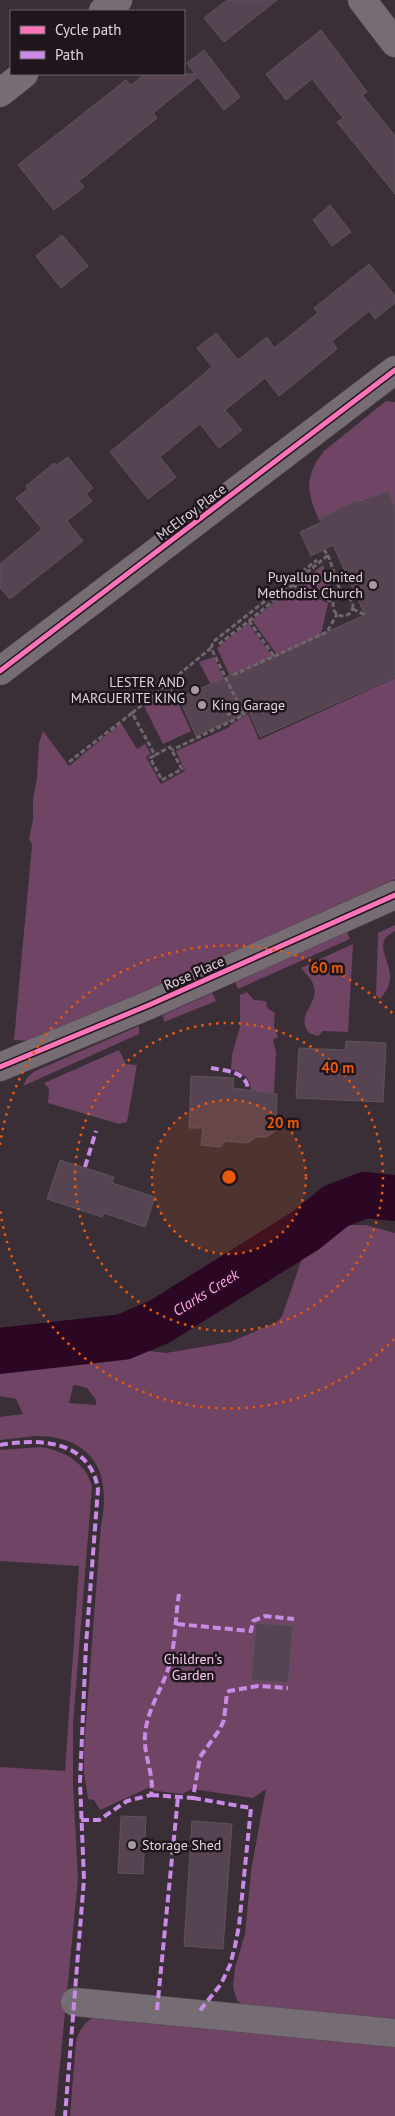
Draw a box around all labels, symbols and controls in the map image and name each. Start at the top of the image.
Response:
legend [10,10,185,75]
text: Cycle path [55,20,121,39]
text: Path [55,45,84,64]
street label: McElroy Place [153,480,229,544]
place label: Puyallup United Methodist Church [257,568,363,602]
marker: Puyallup United Methodist Church [367,579,379,591]
place label: LESTER AND MARGUERITE KING [71,673,185,707]
marker: LESTER AND MARGUERITE KING [189,684,201,696]
place label: King Garage [212,696,285,714]
marker: King Garage [196,699,208,711]
street label: Rose Place [161,952,227,994]
text: 60 m [311,958,343,977]
text: 40 m [322,1058,354,1077]
text: 20 m [267,1113,299,1132]
centre of rings [220,1168,238,1186]
water label: Clarks Creek [169,1264,243,1320]
park label: Children's Garden [164,1650,222,1684]
place label: Storage Shed [142,1836,221,1854]
marker: Storage Shed [126,1839,138,1851]

